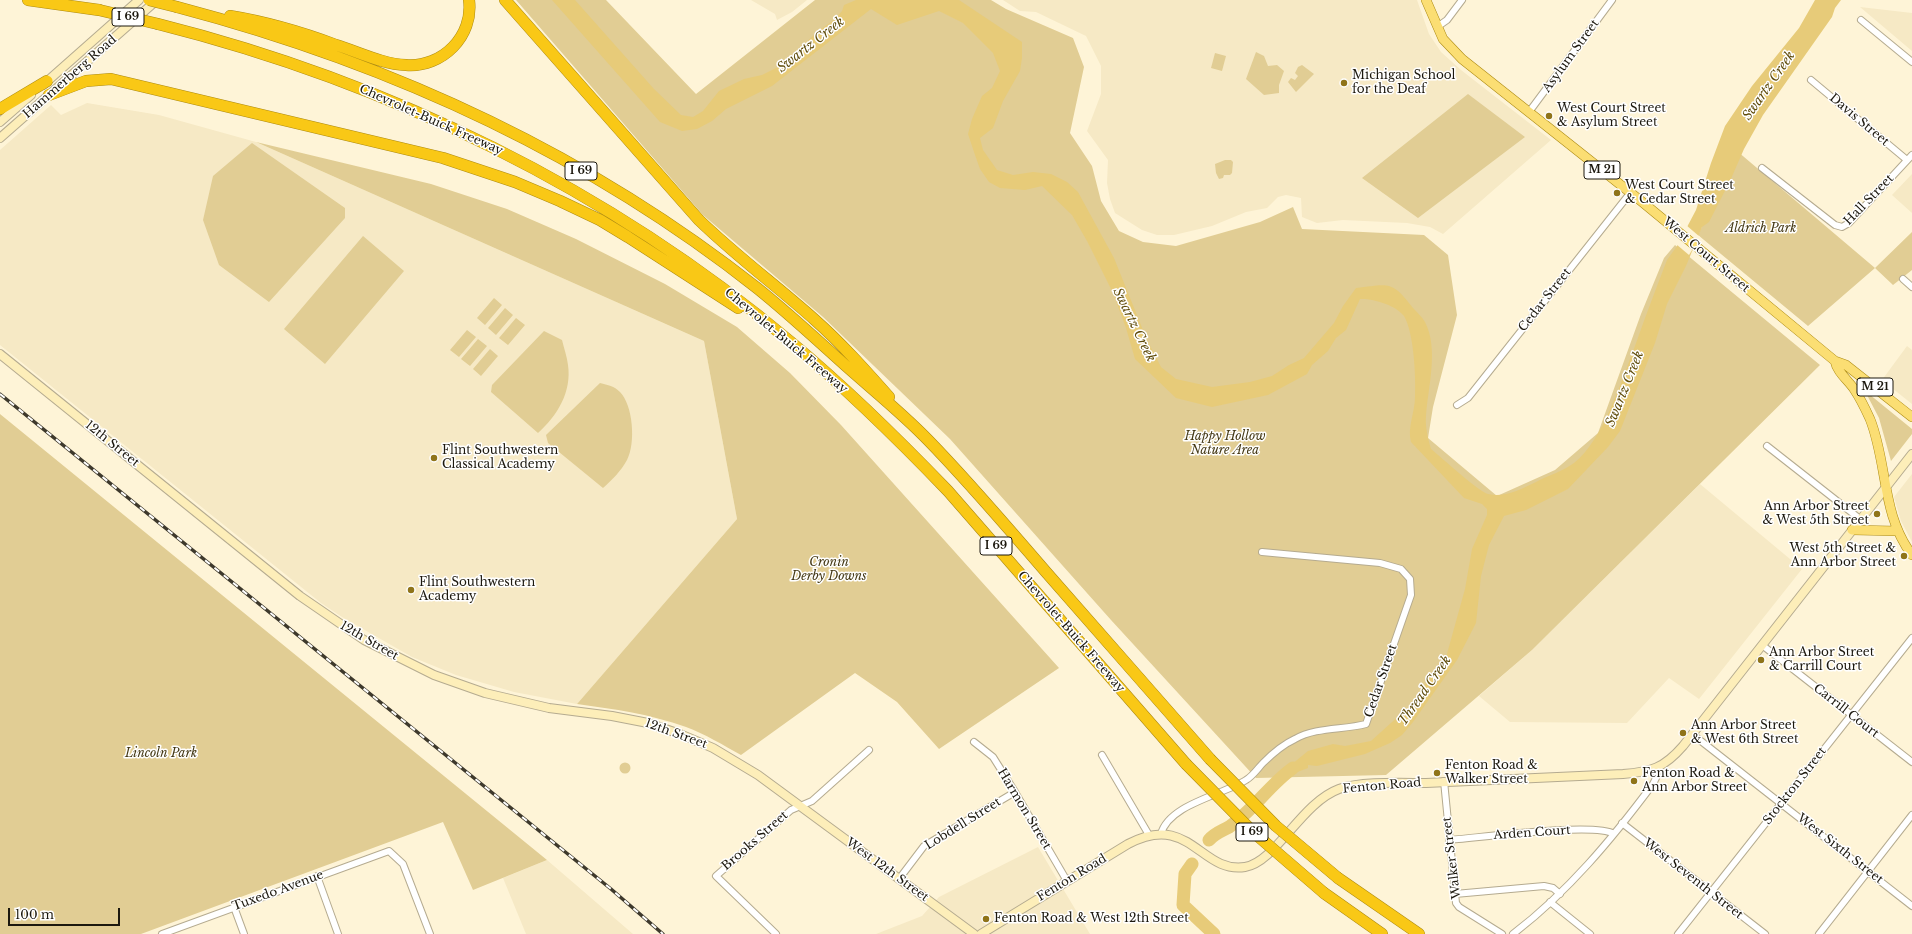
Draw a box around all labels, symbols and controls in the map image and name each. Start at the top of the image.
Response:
road number: I 69 [112,8,144,26]
water label: Swartz Creek [774,14,848,76]
street label: Asylum Street [1540,17,1602,95]
street label: Hammerberg Road [20,32,120,122]
water label: Swartz Creek [1739,49,1799,123]
place label: Michigan School for the Deaf [1352,69,1456,97]
marker: Michigan School for the Deaf [1339,78,1349,88]
street label: Chevrolet-Buick Freeway [357,82,505,158]
street label: Davis Street [1826,91,1892,149]
place label: West Court Street & Asylum Street [1557,102,1666,130]
marker: West Court Street & Asylum Street [1544,111,1554,121]
road number: M 21 [1584,161,1620,179]
road number: I 69 [565,162,597,180]
street label: Hall Street [1841,172,1897,228]
place label: West Court Street & Cedar Street [1625,179,1734,207]
marker: West Court Street & Cedar Street [1612,188,1622,198]
street label: West Court Street [1660,215,1752,295]
park label: Aldrich Park [1726,222,1796,236]
street label: Cedar Street [1516,265,1574,335]
street label: Chevrolet-Buick Freeway [722,285,850,397]
water label: Swartz Creek [1109,285,1159,365]
water label: Swartz Creek [1603,349,1647,429]
road number: M 21 [1857,378,1893,396]
street label: 12th Street [82,418,142,470]
park label: Happy Hollow Nature Area [1185,430,1265,458]
place label: Flint Southwestern Classical Academy [442,444,558,472]
marker: Flint Southwestern Classical Academy [429,453,439,463]
place label: Ann Arbor Street & West 5th Street [1762,500,1869,528]
marker: Ann Arbor Street & West 5th Street [1872,509,1882,519]
road number: I 69 [980,537,1012,555]
place label: West 5th Street & Ann Arbor Street [1789,542,1896,570]
marker: West 5th Street & Ann Arbor Street [1899,551,1909,561]
park label: Cronin Derby Downs [791,556,867,584]
street label: Chevrolet-Buick Freeway [1014,568,1128,696]
place label: Flint Southwestern Academy [419,576,535,604]
marker: Flint Southwestern Academy [406,585,416,595]
street label: 12th Street [337,618,401,664]
street label: Cedar Street [1362,642,1400,720]
place label: Ann Arbor Street & Carrill Court [1769,646,1874,674]
water label: Thread Creek [1395,653,1455,729]
marker: Ann Arbor Street & Carrill Court [1756,655,1766,665]
street label: Carrill Court [1811,681,1881,741]
street label: 12th Street [643,716,709,752]
place label: Ann Arbor Street & West 6th Street [1691,719,1799,747]
marker: Ann Arbor Street & West 6th Street [1678,728,1688,738]
street label: Stockton Street [1760,744,1830,828]
park label: Lincoln Park [125,747,197,761]
place label: Fenton Road & Walker Street [1445,759,1538,787]
street label: Harmon Street [994,766,1054,852]
place label: Fenton Road & Ann Arbor Street [1642,767,1747,795]
marker: Fenton Road & Walker Street [1432,768,1442,778]
street label: Fenton Road [1342,775,1422,797]
marker: Fenton Road & Ann Arbor Street [1629,776,1639,786]
street label: Lobdell Street [922,795,1004,853]
street label: Brooks Street [719,808,791,874]
street label: West Sixth Street [1794,811,1886,887]
street label: Walker Street [1440,816,1464,900]
road number: I 69 [1236,823,1268,841]
street label: Arden Court [1493,823,1571,843]
street label: West 12th Street [843,835,931,905]
street label: West Seventh Street [1640,836,1746,922]
street label: Fenton Road [1035,852,1109,904]
street label: Tuxedo Avenue [230,868,326,914]
scale bar [10,900,122,926]
text: 100 m [15,907,54,922]
place label: Fenton Road & West 12th Street [994,912,1189,926]
marker: Fenton Road & West 12th Street [981,914,991,924]

